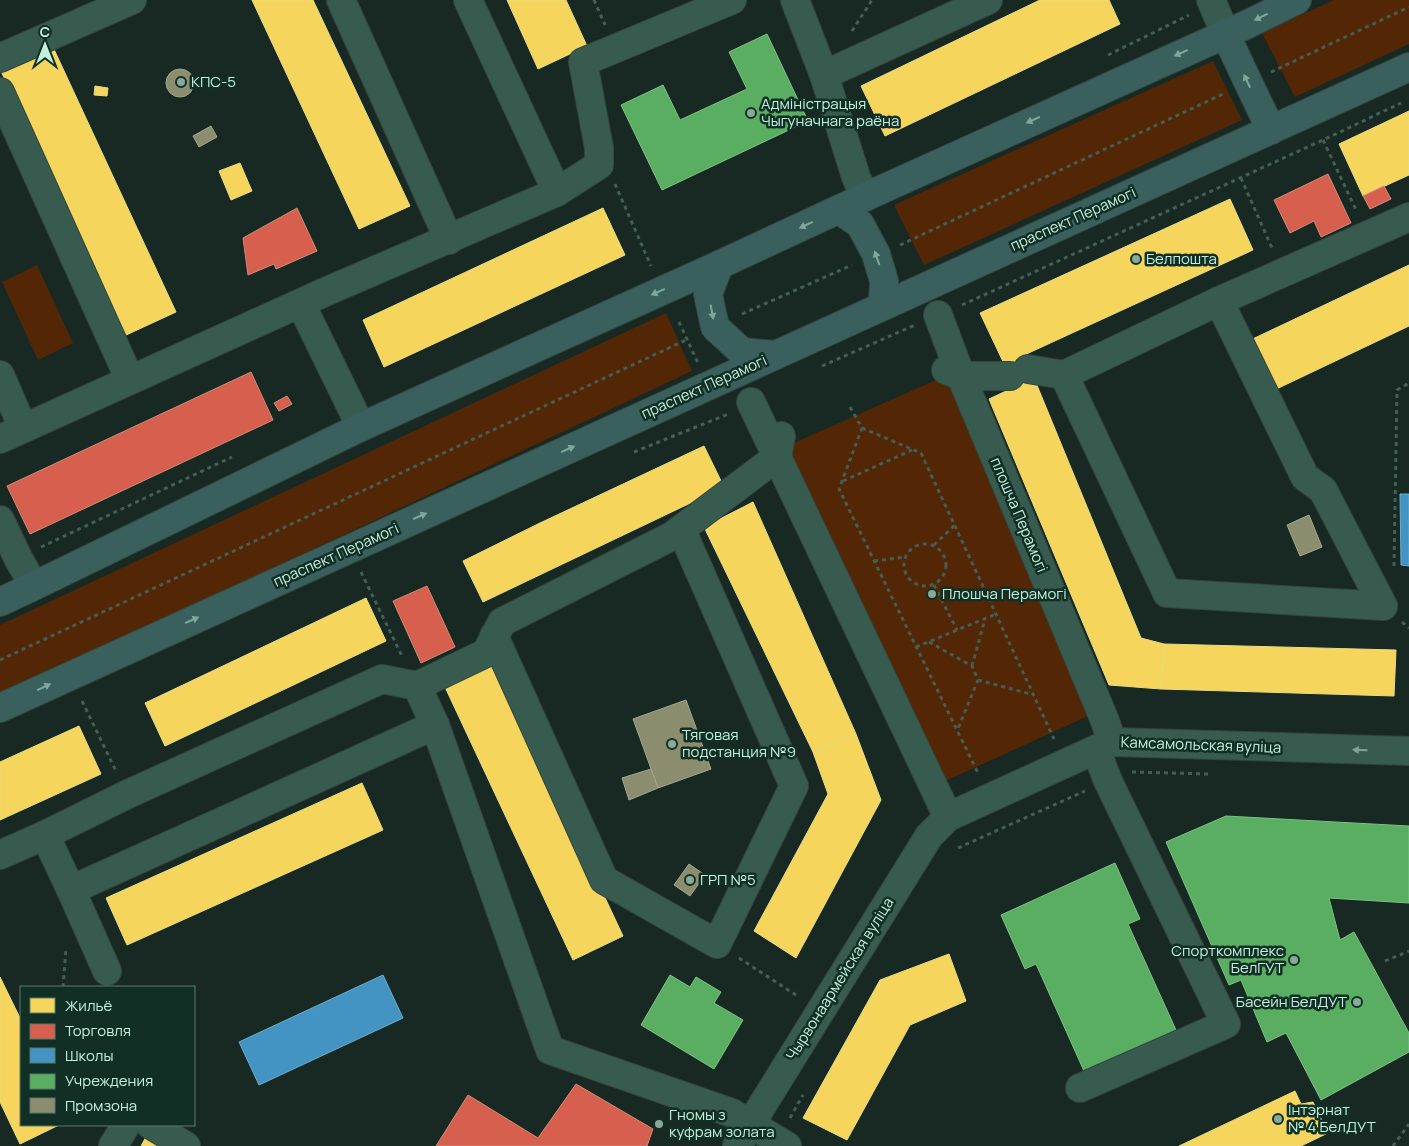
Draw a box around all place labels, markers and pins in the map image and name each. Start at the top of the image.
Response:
place label: КПС-5 [191,71,236,92]
marker: КПС-5 [175,76,187,88]
place label: Адміністрацыя Чыгуначнага раёна [761,93,899,131]
marker: Адміністрацыя Чыгуначнага раёна [745,107,757,119]
place label: Белпошта [1146,248,1217,269]
marker: Белпошта [1130,253,1142,265]
place label: Плошча Перамогі [942,583,1067,604]
marker: Плошча Перамогі [926,588,938,600]
place label: Тяговая подстанция №9 [682,724,796,762]
marker: Тяговая подстанция №9 [666,738,678,750]
place label: ГРП №5 [700,869,756,890]
marker: ГРП №5 [684,874,696,886]
place label: Спорткомплекс БелГУТ [1171,940,1284,978]
marker: Спорткомплекс БелГУТ [1288,954,1300,966]
place label: Басейн БелДУТ [1236,991,1347,1012]
marker: Басейн БелДУТ [1351,996,1363,1008]
place label: Інтэрнат № 4 БелДУТ [1288,1099,1376,1137]
place label: Гномы з куфрам золата [669,1104,775,1142]
marker: Інтэрнат № 4 БелДУТ [1272,1113,1284,1125]
marker: Гномы з куфрам золата [653,1118,665,1130]

